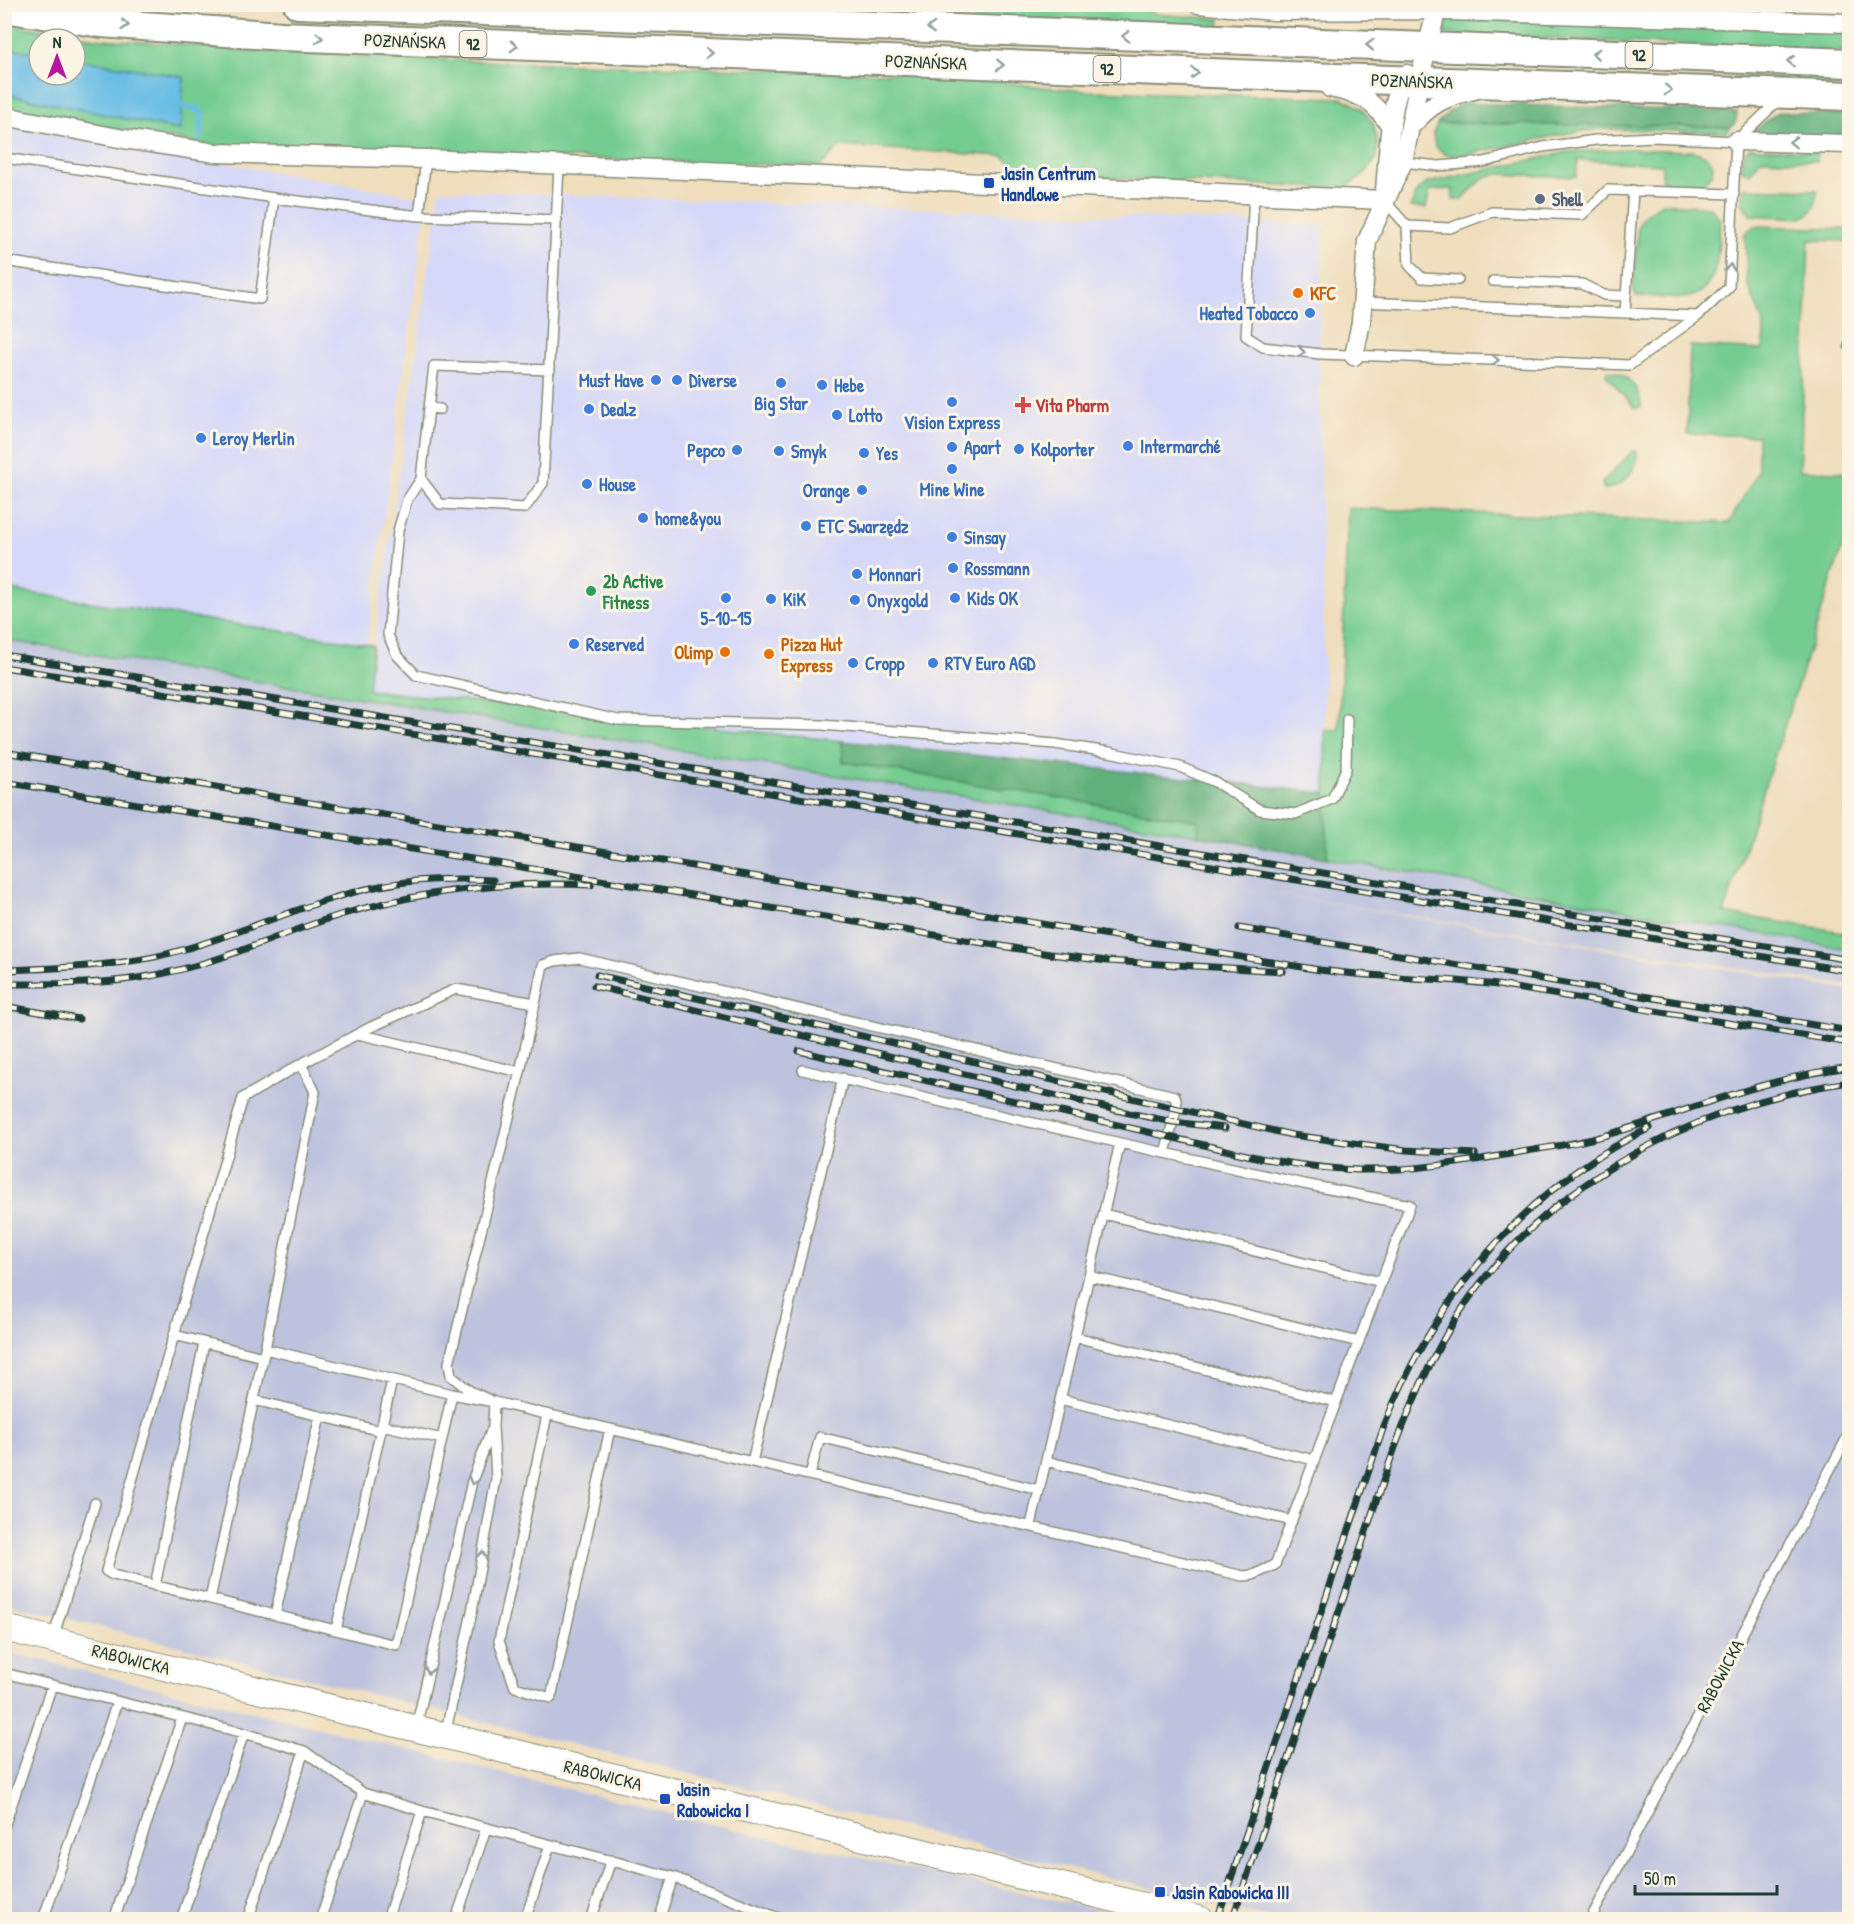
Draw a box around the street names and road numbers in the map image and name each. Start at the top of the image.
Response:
street label: POZNAŃSKA [363,27,447,55]
road number: 92 [460,31,486,57]
road number: 92 [1626,42,1652,68]
street label: POZNAŃSKA [884,48,968,76]
road number: 92 [1094,56,1120,82]
street label: POZNAŃSKA [1370,67,1454,95]
street label: RABOWICKA [1690,1635,1750,1717]
street label: RABOWICKA [89,1637,173,1681]
street label: RABOWICKA [561,1753,645,1797]

